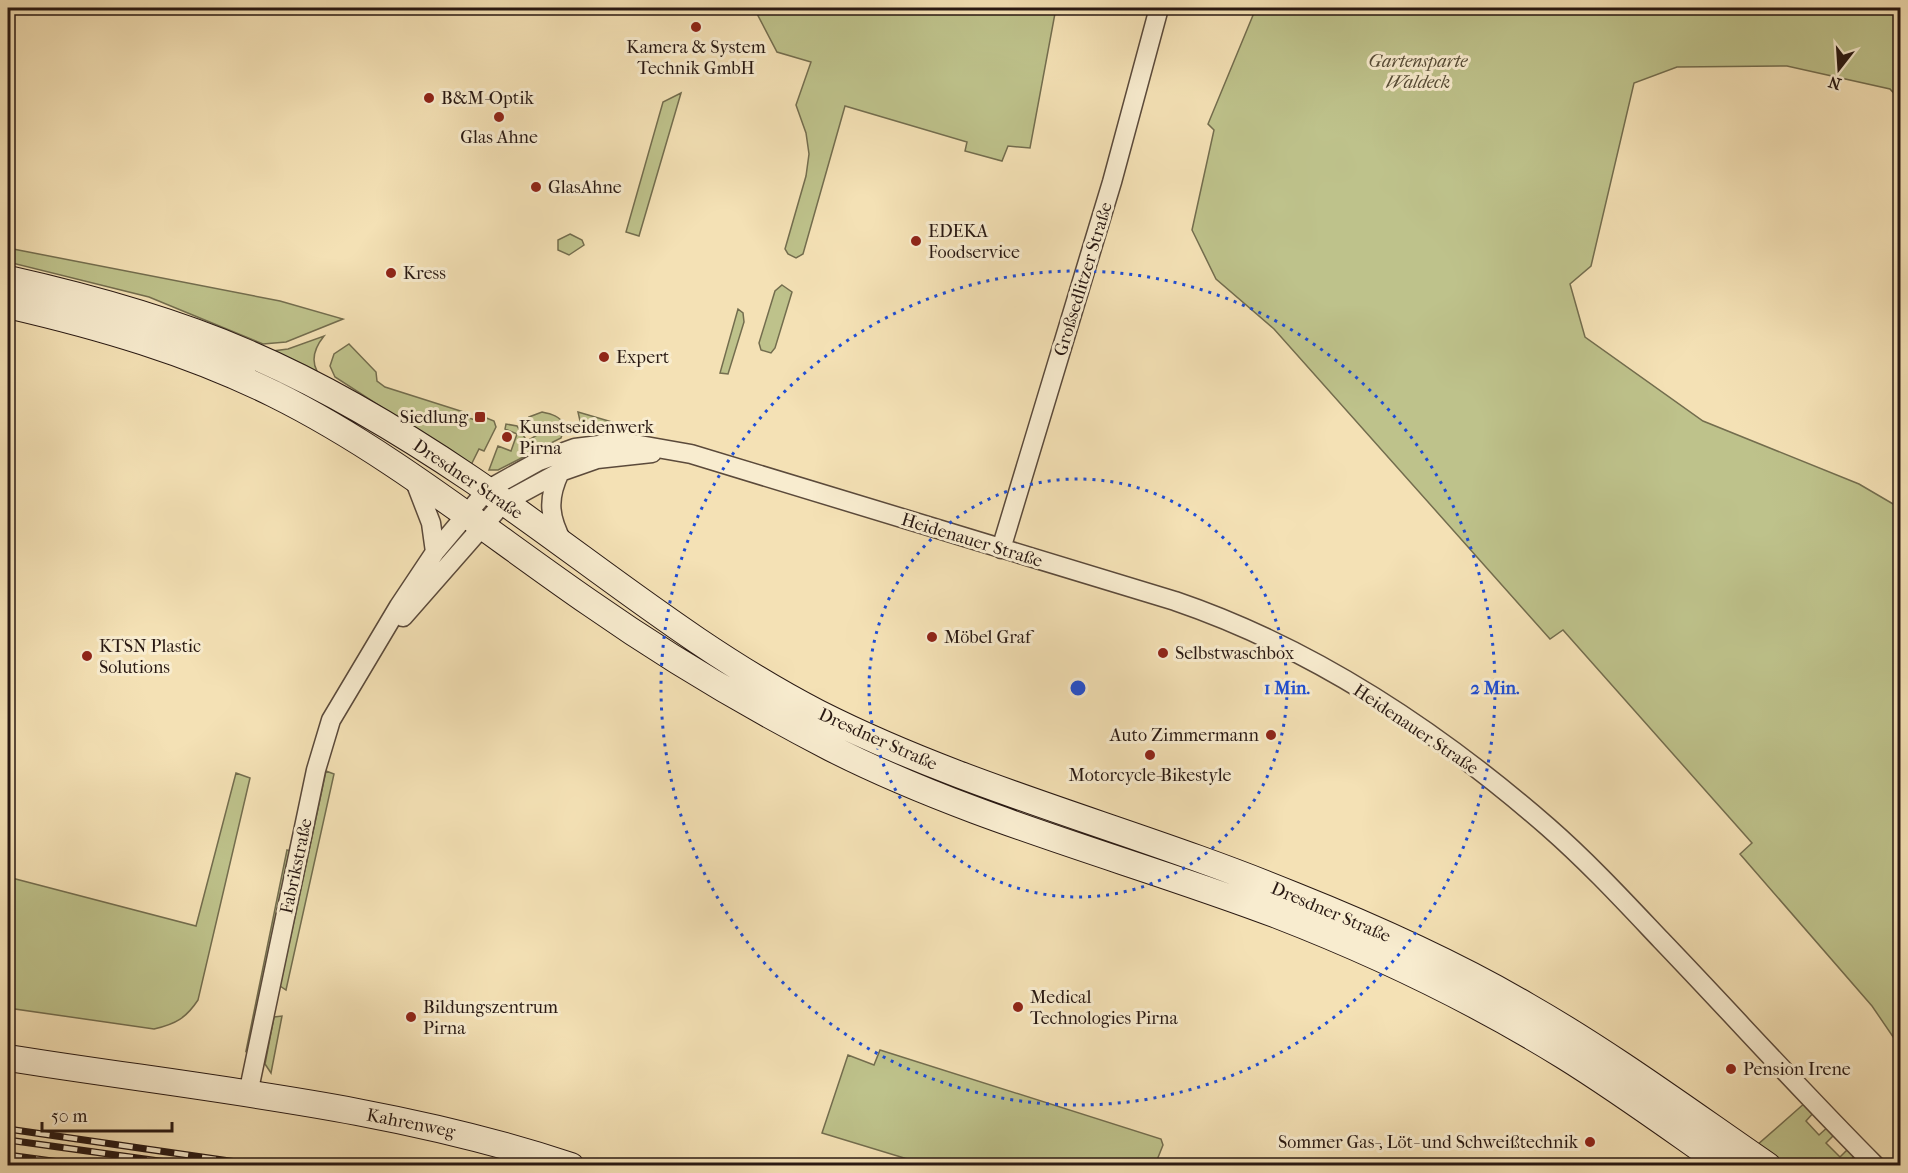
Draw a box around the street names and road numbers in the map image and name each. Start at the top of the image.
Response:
street label: Großsedlitzer Straße [1050,200,1117,359]
street label: Dresdner Straße [409,435,527,524]
street label: Heidenauer Straße [899,509,1045,572]
street label: Heidenauer Straße [1349,680,1482,779]
street label: Dresdner Straße [815,704,941,775]
street label: Fabrikstraße [276,816,317,916]
street label: Dresdner Straße [1268,878,1394,947]
street label: Kahrenweg [365,1105,457,1142]

